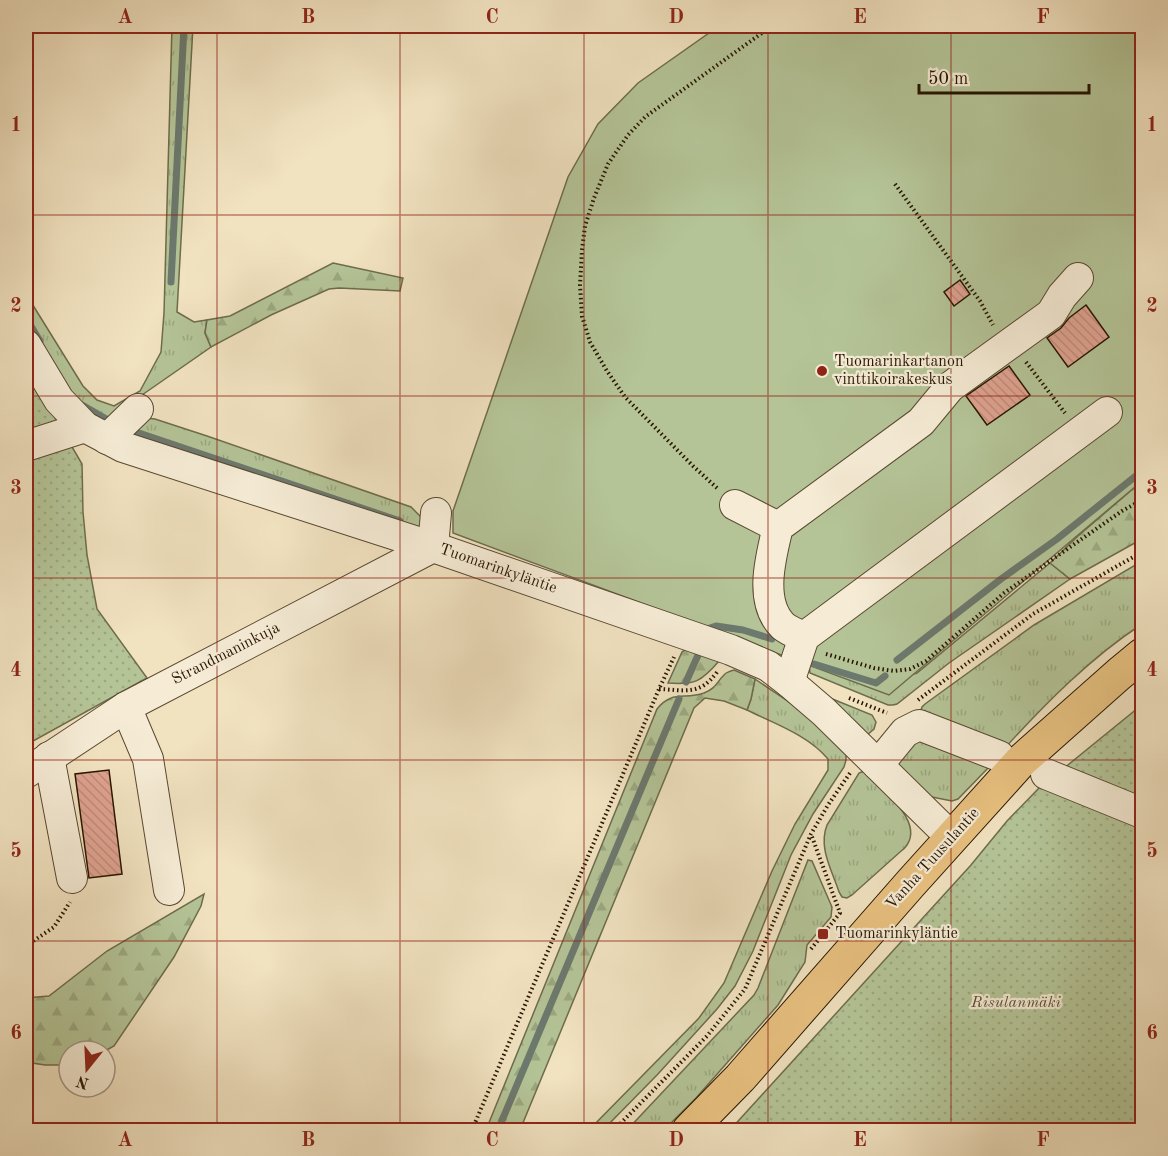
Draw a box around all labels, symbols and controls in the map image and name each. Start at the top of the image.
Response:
text: A [117,8,133,28]
text: B [301,8,315,28]
text: C [485,8,499,28]
text: D [668,8,684,28]
text: E [853,8,867,28]
text: F [1036,8,1050,28]
scale bar [919,57,1088,95]
text: 50 m [928,70,968,88]
text: 1 [10,116,22,136]
text: 1 [1146,116,1158,136]
text: 2 [10,297,22,317]
text: 2 [1146,297,1158,317]
place label: Tuomarinkartanon vinttikoirakeskus [834,354,964,388]
marker: Tuomarinkartanon vinttikoirakeskus [815,364,829,378]
text: 3 [10,479,22,499]
text: 3 [1146,479,1158,499]
street label: Tuomarinkyläntie [437,541,559,597]
street label: Strandmaninkuja [169,620,283,688]
text: 4 [10,661,22,681]
text: 4 [1146,661,1158,681]
street label: Vanha Tuusulantie [883,805,983,913]
text: 5 [10,841,22,862]
text: 5 [1146,841,1158,862]
place label: Tuomarinkyläntie [835,926,958,942]
marker: Tuomarinkyläntie [816,927,830,941]
park label: Risulanmäki [970,995,1062,1011]
text: 6 [10,1024,22,1044]
text: 6 [1146,1024,1158,1044]
north arrow [57,1039,117,1099]
text: N [74,1072,91,1091]
text: A [117,1131,133,1151]
text: B [301,1131,315,1151]
text: C [485,1131,499,1151]
text: D [668,1131,684,1151]
text: E [853,1131,867,1151]
text: F [1036,1131,1050,1151]

